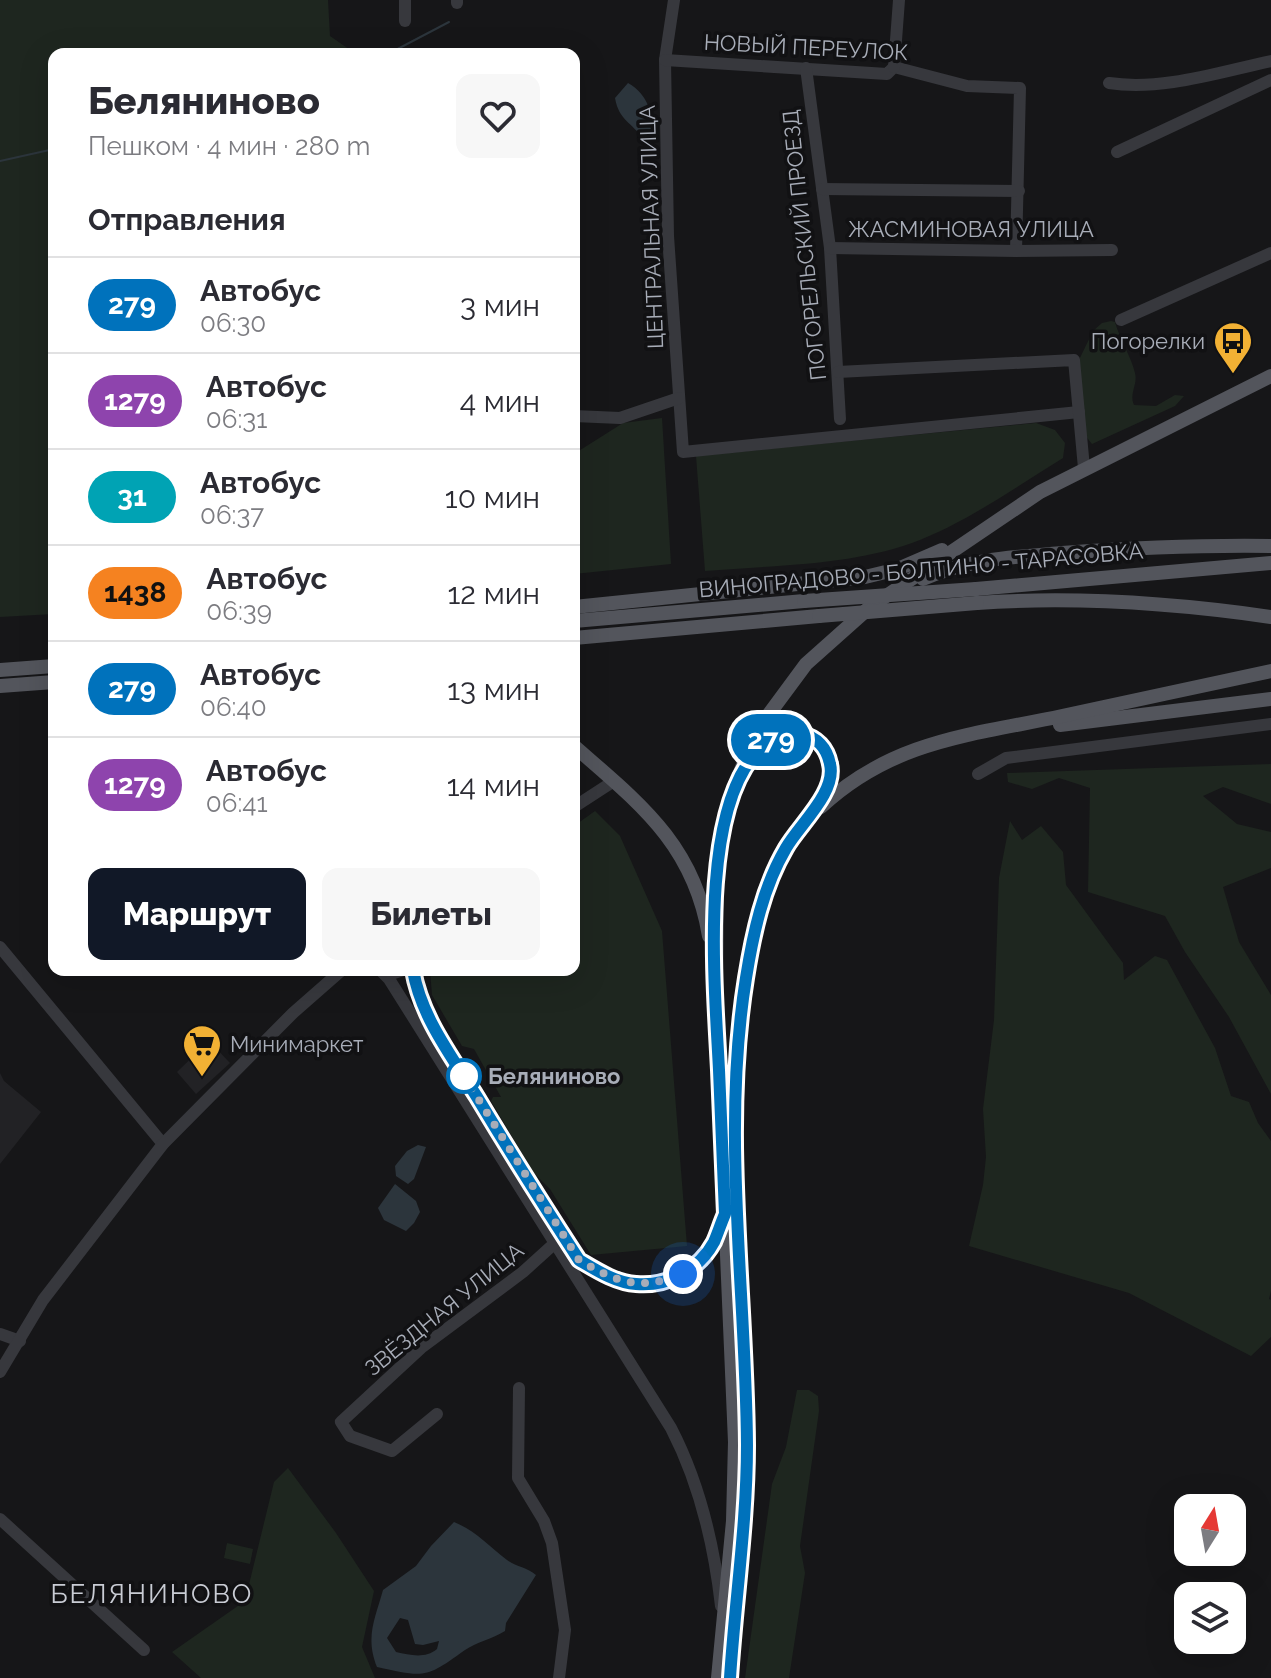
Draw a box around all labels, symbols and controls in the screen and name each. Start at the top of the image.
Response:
street label: НОВЫЙ ПЕРЕУЛОК [703,29,909,65]
button: heart [456,74,540,158]
text: Беляниново [88,78,320,123]
street label: ЦЕНТРАЛЬНАЯ УЛИЦА [634,104,668,349]
street label: ПОГОРЕЛЬСКИЙ ПРОЕЗД [777,108,831,382]
text: Пешком · 4 мин · 280 m [88,131,371,161]
text: Отправления [88,202,286,237]
street label: ЖАСМИНОВАЯ УЛИЦА [848,216,1094,242]
text: Автобус [200,273,321,308]
text: 279 [108,288,156,321]
text: 3 мин [460,288,540,323]
text: 06:30 [200,308,266,338]
bus stop icon: Погорелки [1212,320,1254,375]
place label: Погорелки [1091,328,1205,354]
text: Автобус [206,369,327,404]
text: 1279 [104,384,166,417]
text: 4 мин [460,384,540,419]
text: 06:31 [206,404,267,434]
text: Автобус [200,465,321,500]
text: 31 [117,480,147,513]
text: 10 мин [445,480,540,515]
text: 06:37 [200,500,264,530]
street label: ВИНОГРАДОВО - БОЛТИНО - ТАРАСОВКА [698,538,1144,602]
text: Автобус [206,561,328,596]
text: 1438 [104,576,166,609]
text: 12 мин [448,576,540,611]
text: 06:39 [206,596,272,626]
text: Автобус [200,657,321,692]
text: 279 [108,672,156,705]
text: 13 мин [447,672,540,707]
text: 06:40 [200,692,267,722]
line badge: 279 [725,714,817,766]
text: 279 [747,723,795,756]
text: Автобус [206,753,327,788]
text: 1279 [104,768,166,801]
text: 14 мин [447,768,540,803]
text: 06:41 [206,788,268,818]
button: Маршрут [88,868,306,960]
button: Билеты [322,868,540,960]
supermarket icon: Минимаркет [181,1023,223,1078]
place label: Минимаркет [230,1031,364,1057]
marker: Беляниново [447,1059,481,1093]
place label: Беляниново [488,1063,620,1089]
street label: ЗВЁЗДНАЯ УЛИЦА [360,1237,529,1381]
your location [663,1254,703,1294]
north arrow [1174,1494,1246,1566]
map controls [1174,1494,1246,1654]
district label: БЕЛЯНИНОВО [51,1579,253,1609]
button: layers [1174,1582,1246,1654]

